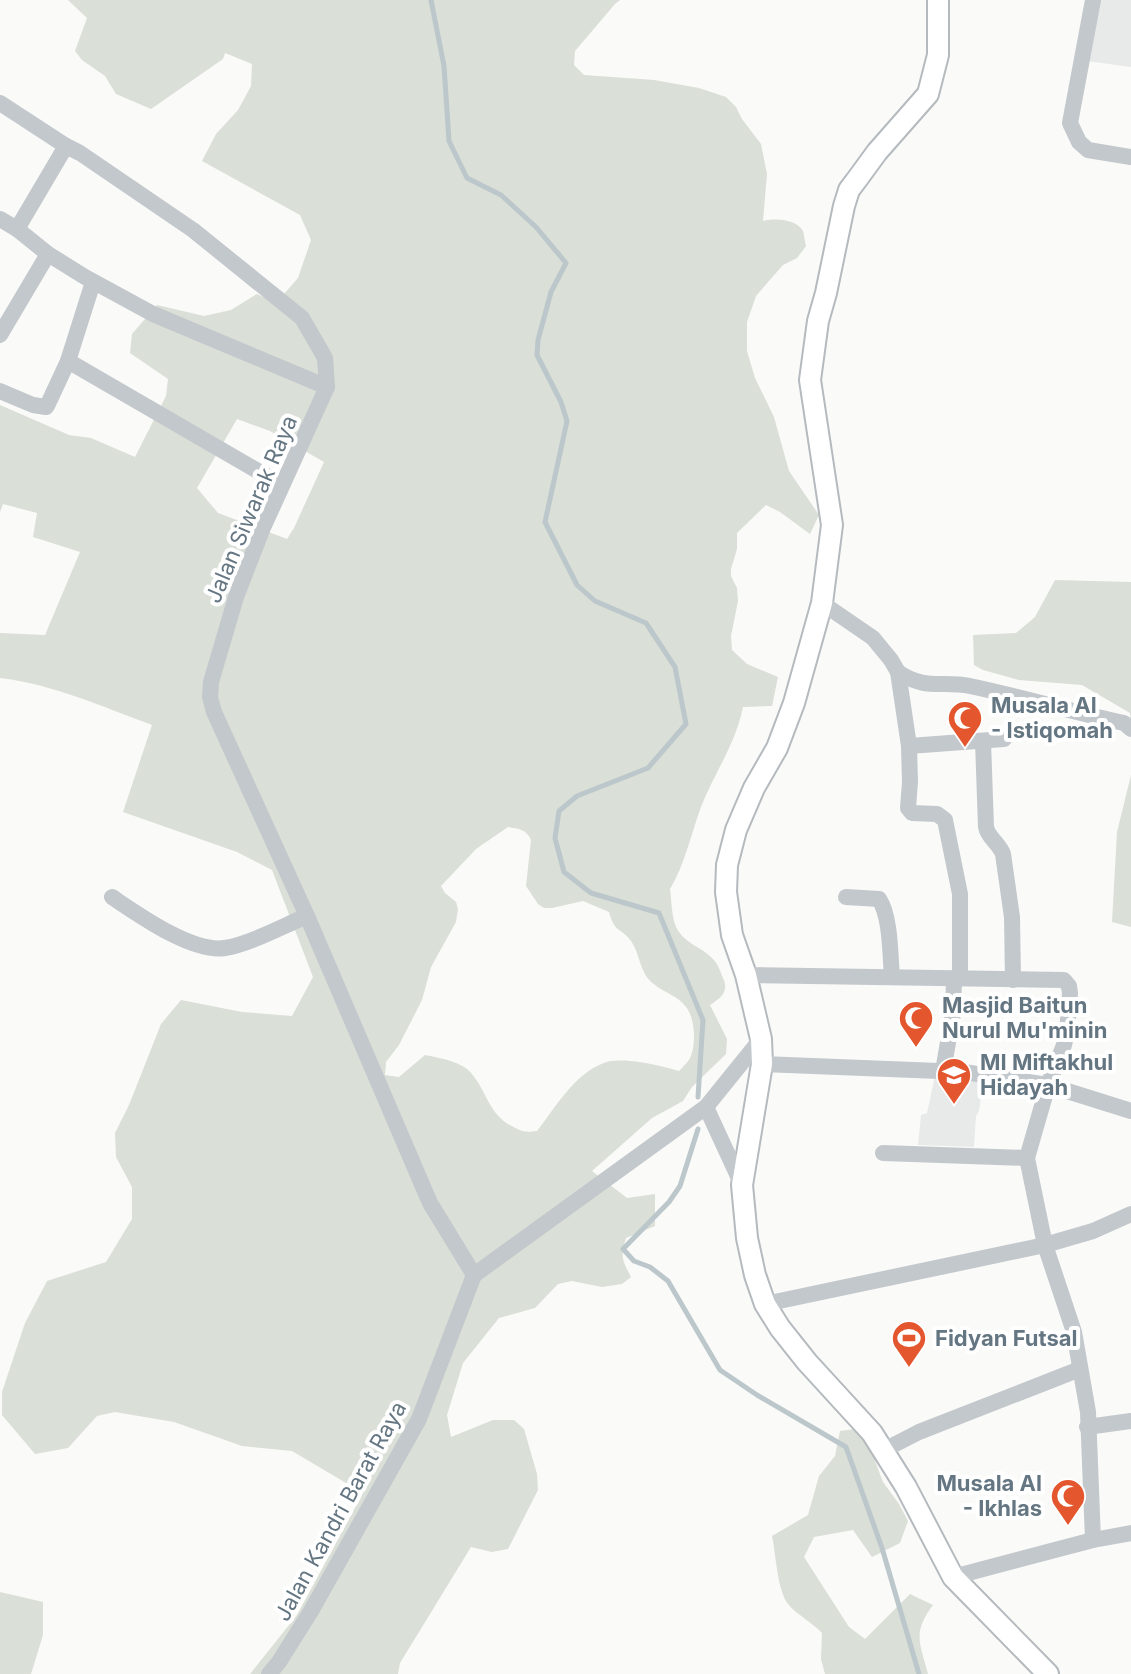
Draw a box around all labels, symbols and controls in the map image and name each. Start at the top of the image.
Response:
street label: Jalan Siwarak Raya [200,411,302,607]
place label: Musala Al - Istiqomah [991,692,1113,743]
mosque icon: Musala Al - Istiqomah [946,699,984,749]
place label: Masjid Baitun Nurul Mu'minin [942,992,1107,1043]
mosque icon: Masjid Baitun Nurul Mu'minin [897,999,935,1049]
place label: MI Miftakhul Hidayah [980,1049,1113,1100]
school or university icon: MI Miftakhul Hidayah [935,1056,973,1106]
sports icon: Fidyan Futsal [890,1319,928,1369]
place label: Fidyan Futsal [935,1325,1078,1351]
street label: Jalan Kandri Barat Raya [269,1397,411,1625]
place label: Musala Al - Ikhlas [936,1470,1042,1521]
mosque icon: Musala Al - Ikhlas [1049,1477,1087,1527]

